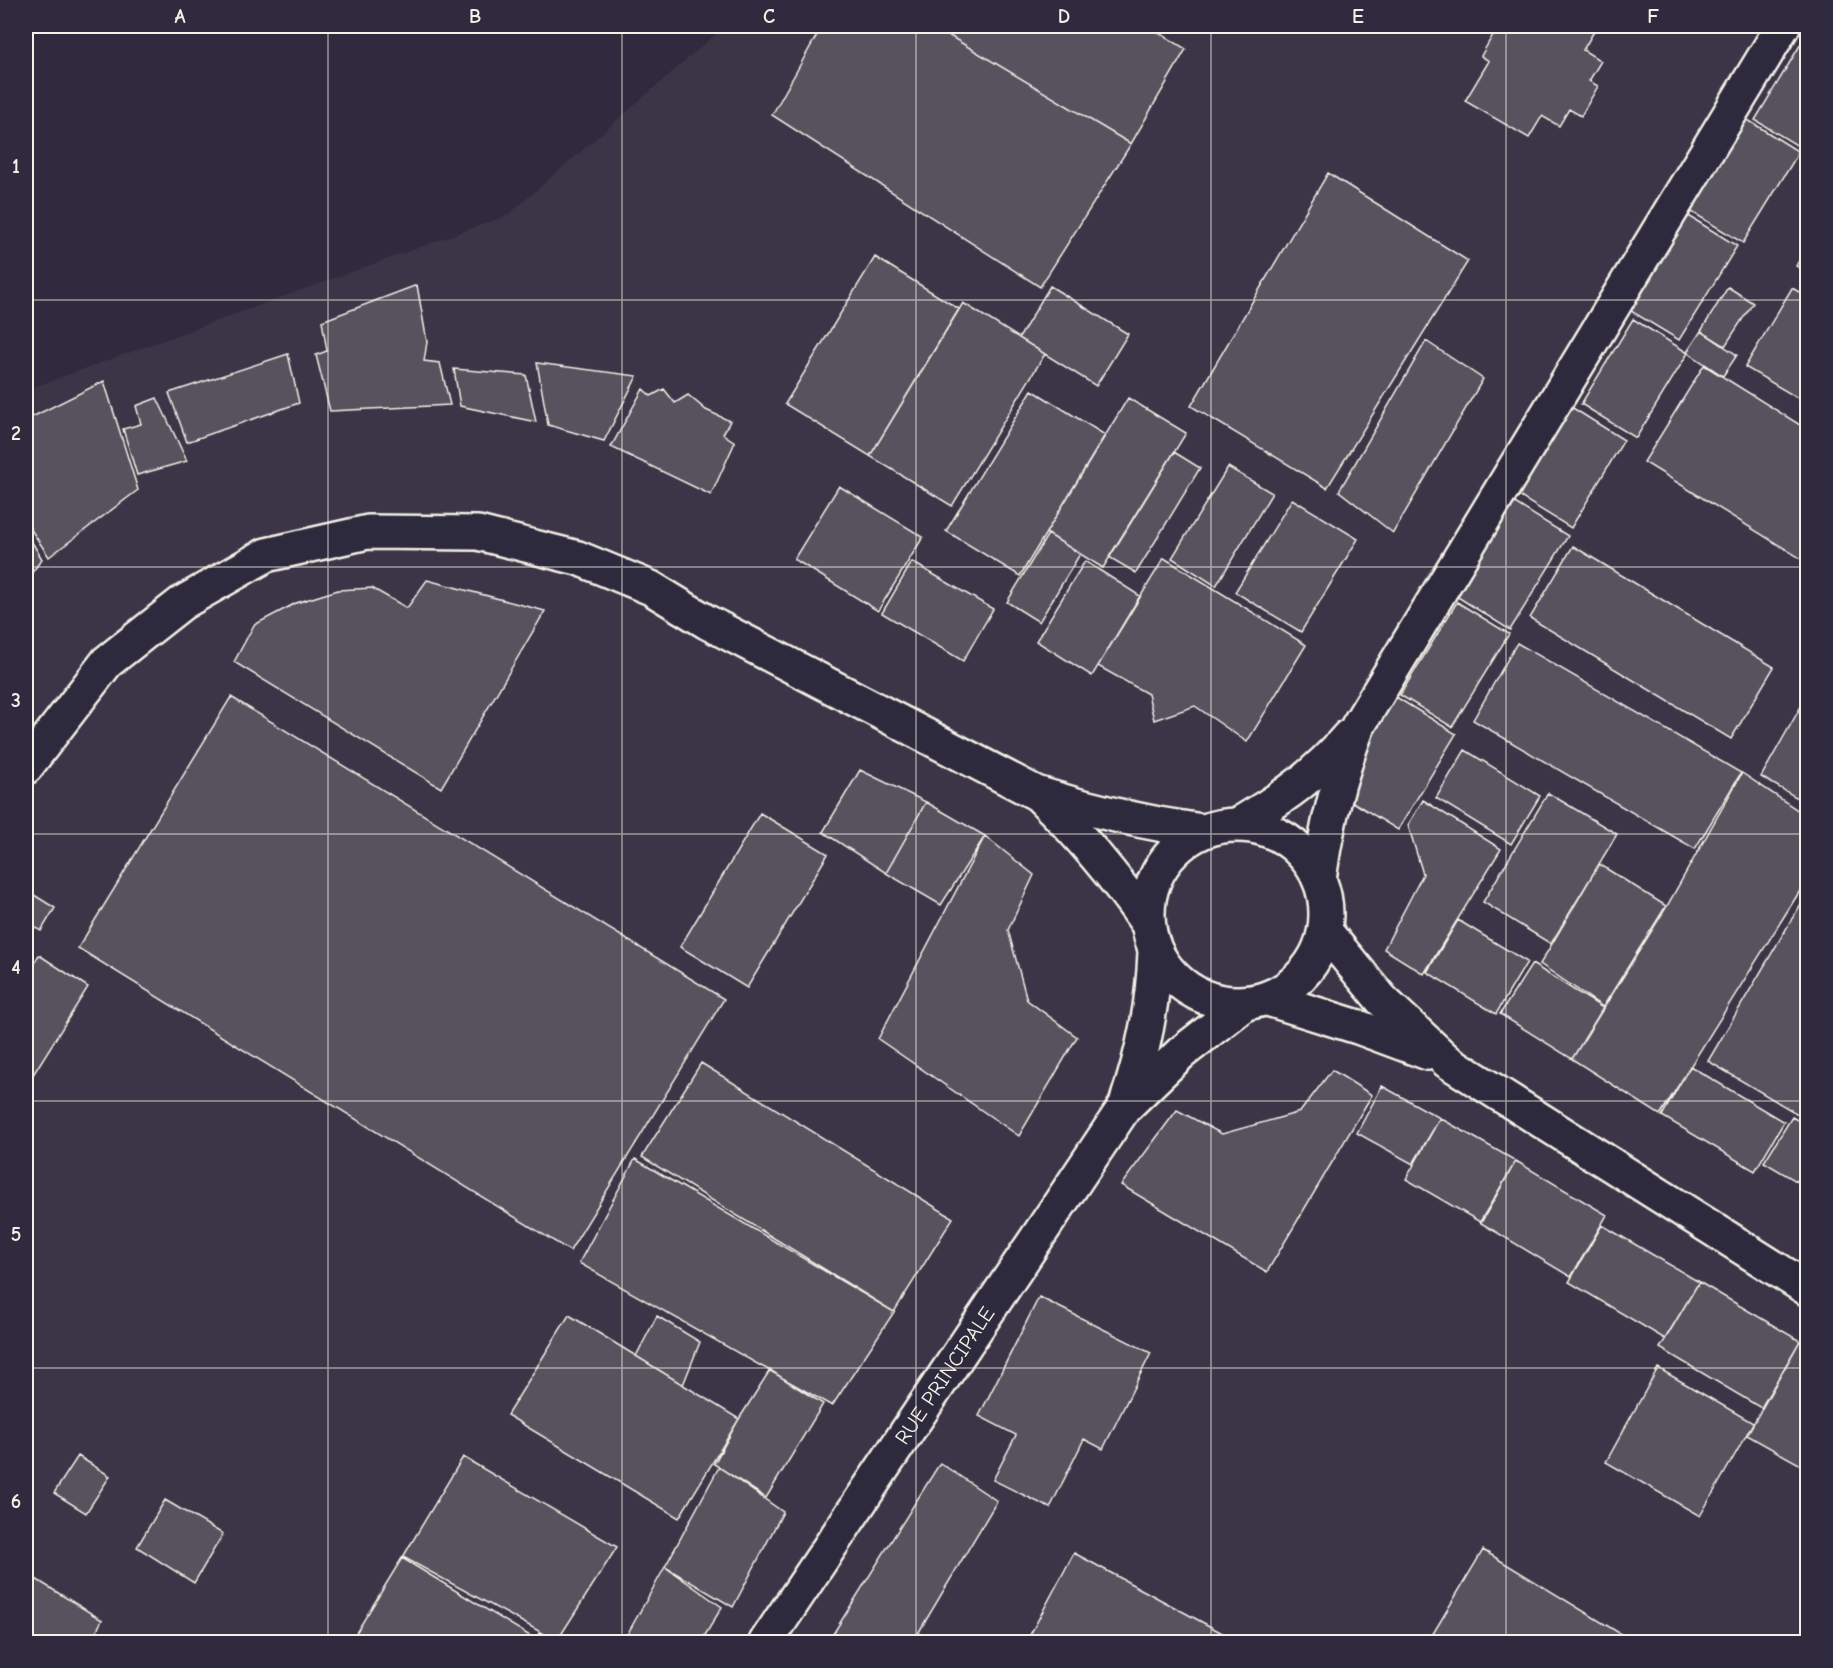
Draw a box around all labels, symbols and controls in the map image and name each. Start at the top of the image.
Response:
text: A [174,5,186,28]
text: B [469,5,481,28]
text: C [763,5,775,28]
text: D [1058,5,1070,28]
text: E [1352,5,1364,28]
text: F [1647,5,1659,28]
text: 1 [12,155,20,178]
text: 2 [11,422,21,445]
text: 3 [11,689,21,712]
text: 4 [11,956,21,979]
text: 5 [11,1223,21,1246]
street label: RUE PRINCIPALE [890,1302,999,1449]
text: 6 [11,1490,21,1513]

